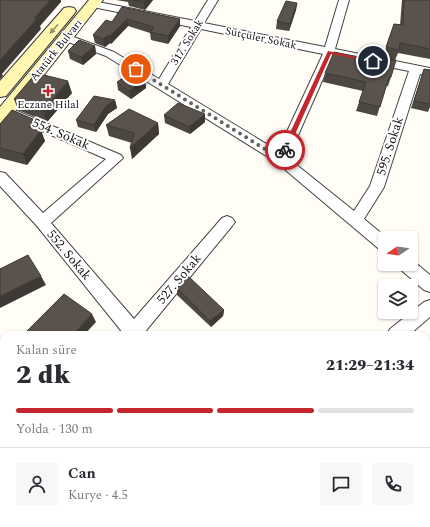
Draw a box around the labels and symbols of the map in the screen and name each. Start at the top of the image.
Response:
street label: Atatürk Bulvarı [26,15,86,85]
street label: 317. Sokak [166,16,208,68]
street label: Sütçüler Sokak [224,22,298,54]
one-way arrow [49,24,58,35]
pin [356,44,390,78]
pin [119,52,153,86]
marker: Eczane Hilal [43,86,53,96]
place label: Eczane Hilal [17,96,79,113]
street label: 554. Sokak [29,113,93,155]
street label: 595. Sokak [371,114,409,178]
courier [265,130,305,170]
street label: 552. Sokak [42,225,96,285]
north arrow [378,231,418,271]
street label: 527. Sokak [152,249,206,309]

